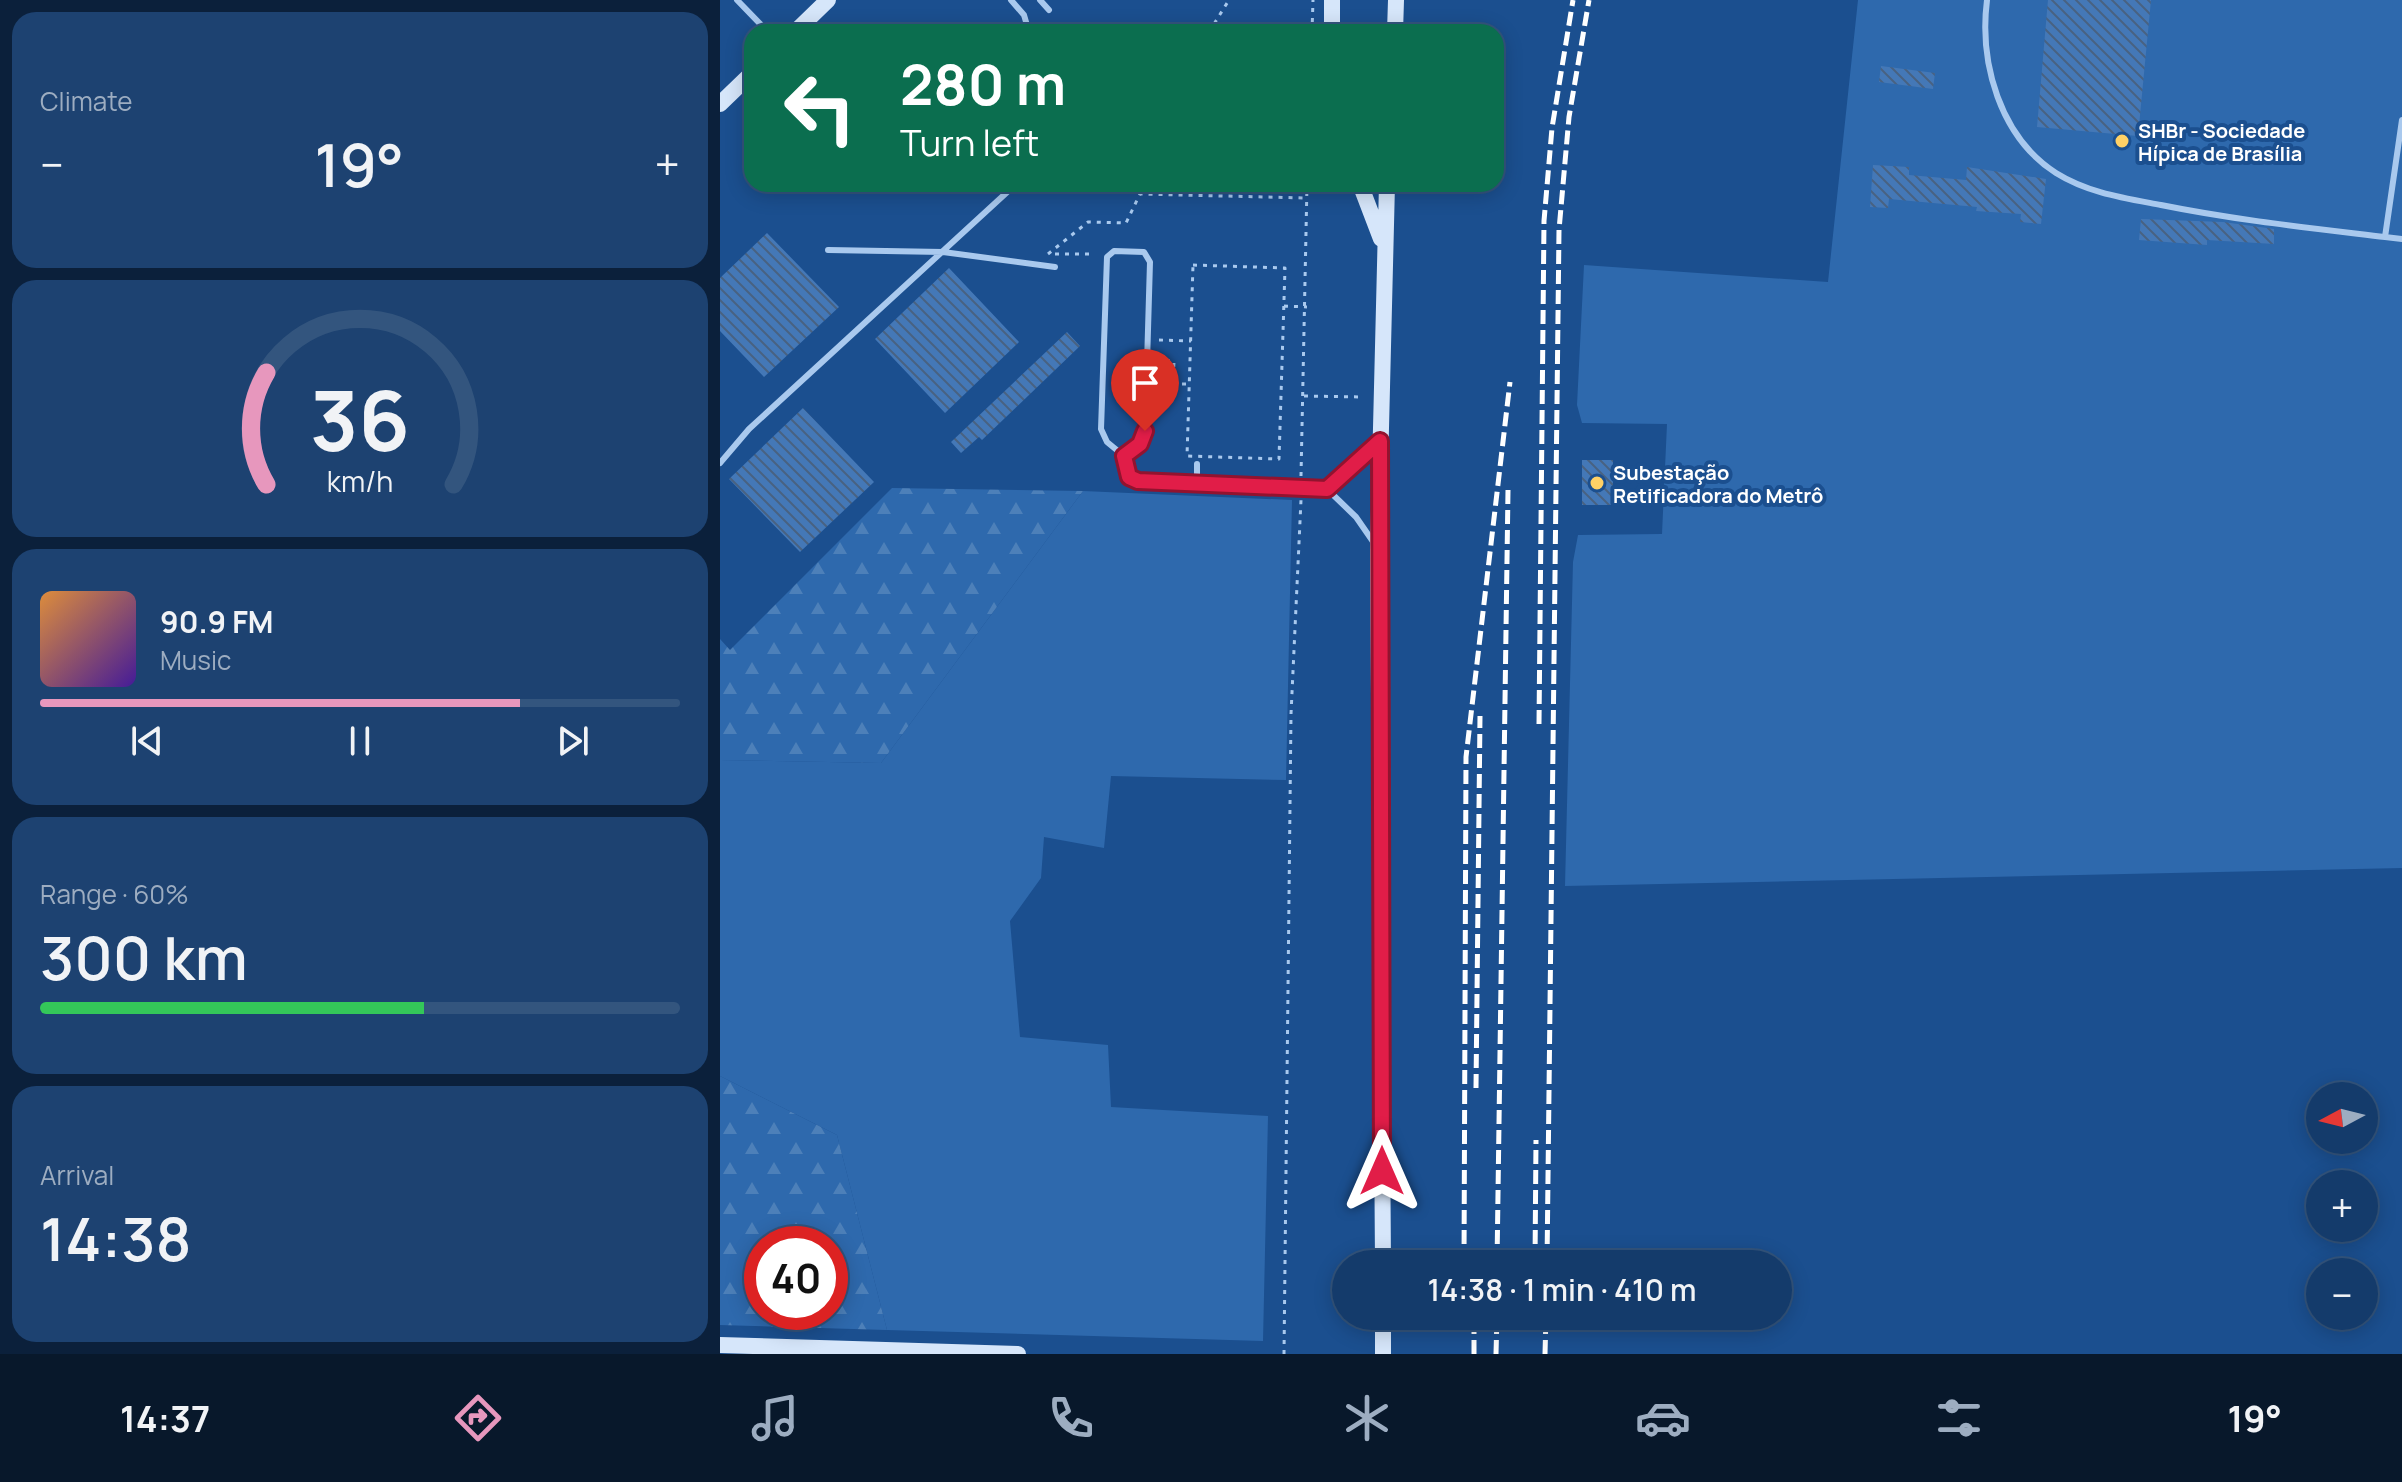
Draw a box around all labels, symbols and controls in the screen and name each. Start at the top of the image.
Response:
text: 280 m [900,45,1066,122]
icon: left [768,56,872,160]
text: Climate [40,83,132,119]
place label: SHBr - Sociedade Hípica de Brasília [2138,117,2305,167]
text: Turn left [900,118,1039,167]
text: 19° [314,123,404,205]
marker: SHBr - Sociedade Hípica de Brasília [2113,132,2131,150]
text: − [40,134,64,194]
text: + [655,134,680,194]
pin [1111,349,1179,431]
text: 36 [310,361,410,475]
icon: arrive [1123,361,1167,405]
place label: Subestação Retificadora do Metrô [1613,459,1823,509]
text: km/h [327,462,393,501]
marker: Subestação Retificadora do Metrô [1588,474,1606,492]
text: 90.9 FM [160,601,274,642]
text: Music [160,642,231,678]
icon: previous [125,719,169,763]
icon: pause [338,719,382,763]
icon: next [551,719,595,763]
text: Range · 60% [40,876,189,912]
text: 300 km [40,916,248,998]
north arrow [2306,1082,2378,1154]
map controls [2306,1082,2378,1330]
position arrow [1340,1129,1424,1213]
text: Arrival [40,1157,114,1193]
button: + [2306,1170,2378,1242]
text: 14:38 [40,1197,192,1279]
speed limit sign: 40 [744,1226,848,1330]
button: − [2306,1258,2378,1330]
text: 14:38 · 1 min · 410 m [1428,1269,1696,1310]
icon: directions [450,1390,506,1446]
icon: music [747,1390,803,1446]
icon: phone [1043,1390,1099,1446]
icon: climate [1339,1390,1395,1446]
icon: car [1635,1390,1691,1446]
icon: filters [1931,1390,1987,1446]
text: 14:37 [120,1394,210,1443]
text: 19° [2228,1394,2282,1443]

